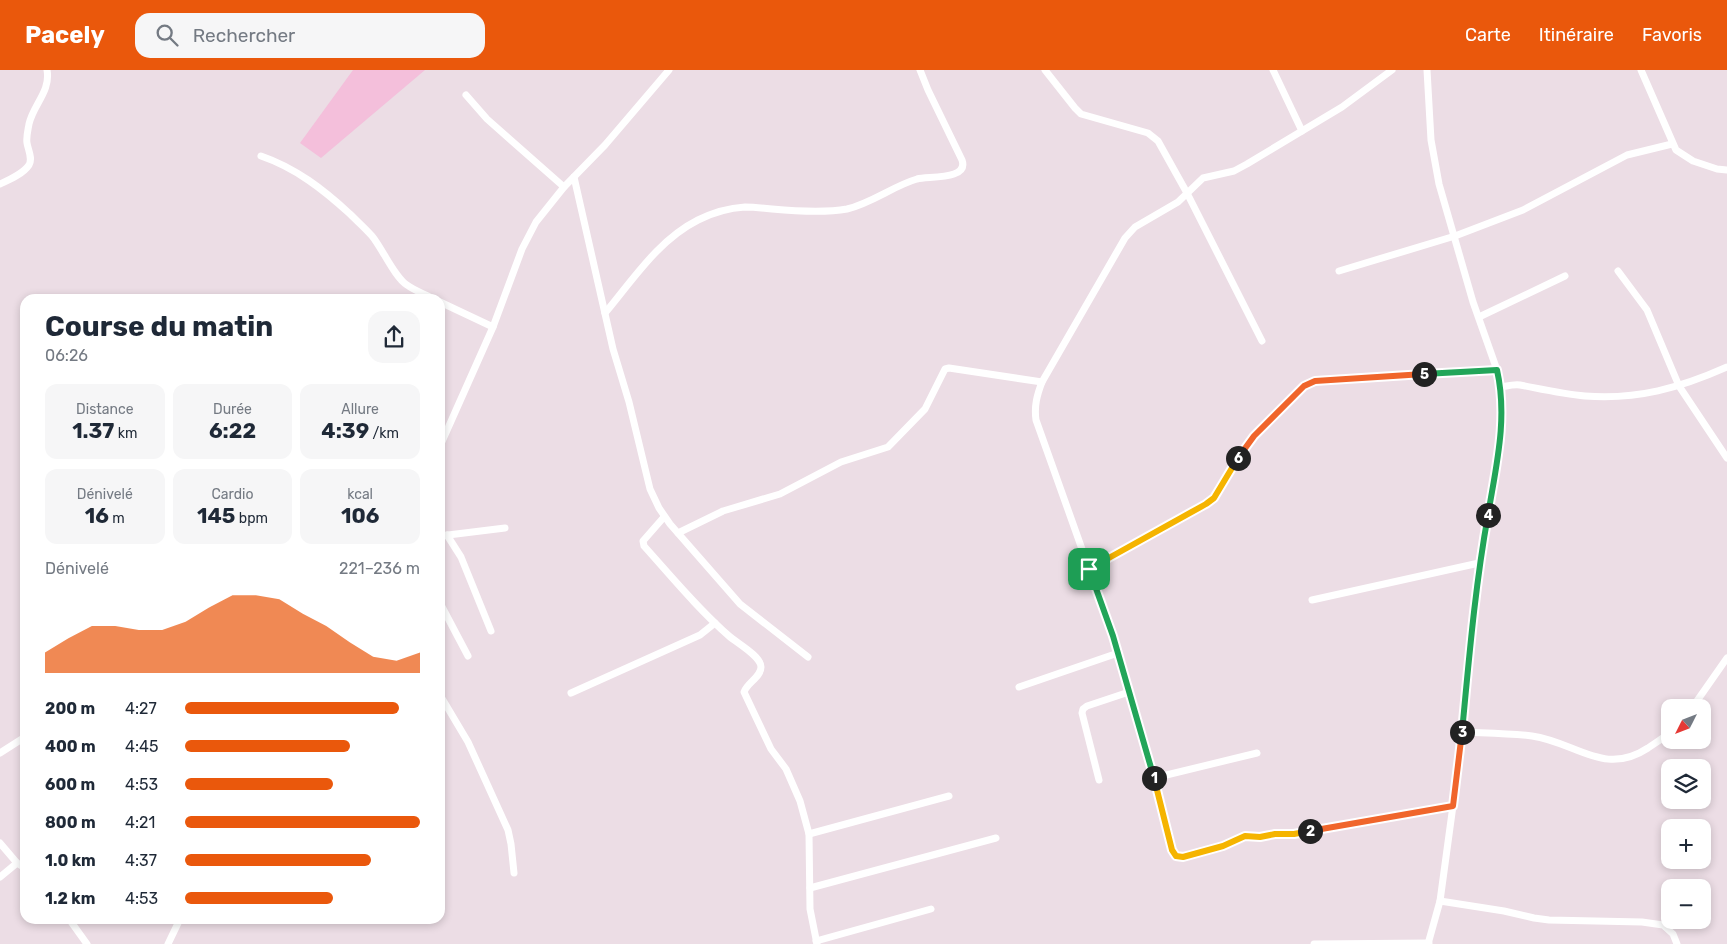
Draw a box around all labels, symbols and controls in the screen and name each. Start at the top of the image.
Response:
search box [135,13,485,58]
text: Pacely [25,21,105,49]
icon: search [153,21,181,49]
text: Rechercher [193,24,295,47]
text: Carte [1465,24,1511,46]
text: Itinéraire [1539,24,1614,46]
text: Favoris [1642,24,1702,46]
text: Course du matin [45,310,273,343]
button: share [368,311,420,363]
text: 06:26 [45,346,88,365]
pin: 5 [1412,362,1436,386]
text: 5 [1420,366,1429,383]
text: Distance [76,401,134,418]
text: Durée [213,401,252,418]
text: Allure [341,401,379,418]
text: 1.37 [72,418,114,443]
text: 6:22 [209,418,256,443]
text: 4:39 [321,418,369,443]
text: km [114,425,138,442]
text: /km [369,425,399,442]
pin: 6 [1226,446,1250,470]
text: 6 [1234,450,1243,467]
text: Dénivelé [77,486,133,503]
text: Cardio [212,486,253,503]
text: kcal [347,486,373,503]
pin: 4 [1476,502,1500,528]
text: 16 [85,503,109,528]
text: 145 [197,503,235,528]
text: 106 [341,503,379,528]
text: 4 [1484,507,1493,524]
text: m [109,510,125,527]
text: bpm [235,510,268,527]
pin [1068,548,1110,590]
icon: arrive [1075,555,1103,583]
text: Dénivelé [45,559,109,578]
text: 221–236 m [339,559,420,578]
text: 200 m [45,699,95,718]
text: 4:27 [125,699,157,718]
north arrow [1661,699,1711,749]
map controls [1661,699,1711,929]
pin: 3 [1450,720,1474,744]
text: 3 [1458,724,1467,741]
text: 400 m [45,737,96,756]
text: 4:45 [125,737,158,756]
button: layers [1661,759,1711,809]
pin: 1 [1142,766,1166,790]
text: 1 [1151,770,1158,787]
text: 600 m [45,775,95,794]
text: 4:53 [125,775,158,794]
text: 800 m [45,813,96,832]
text: 4:21 [125,813,155,832]
pin: 2 [1298,818,1322,844]
button: + [1661,819,1711,869]
text: 2 [1306,823,1315,840]
text: 1.0 km [45,851,96,870]
text: 4:37 [125,851,157,870]
button: − [1661,879,1711,929]
text: 1.2 km [45,889,95,908]
text: 4:53 [125,889,158,908]

